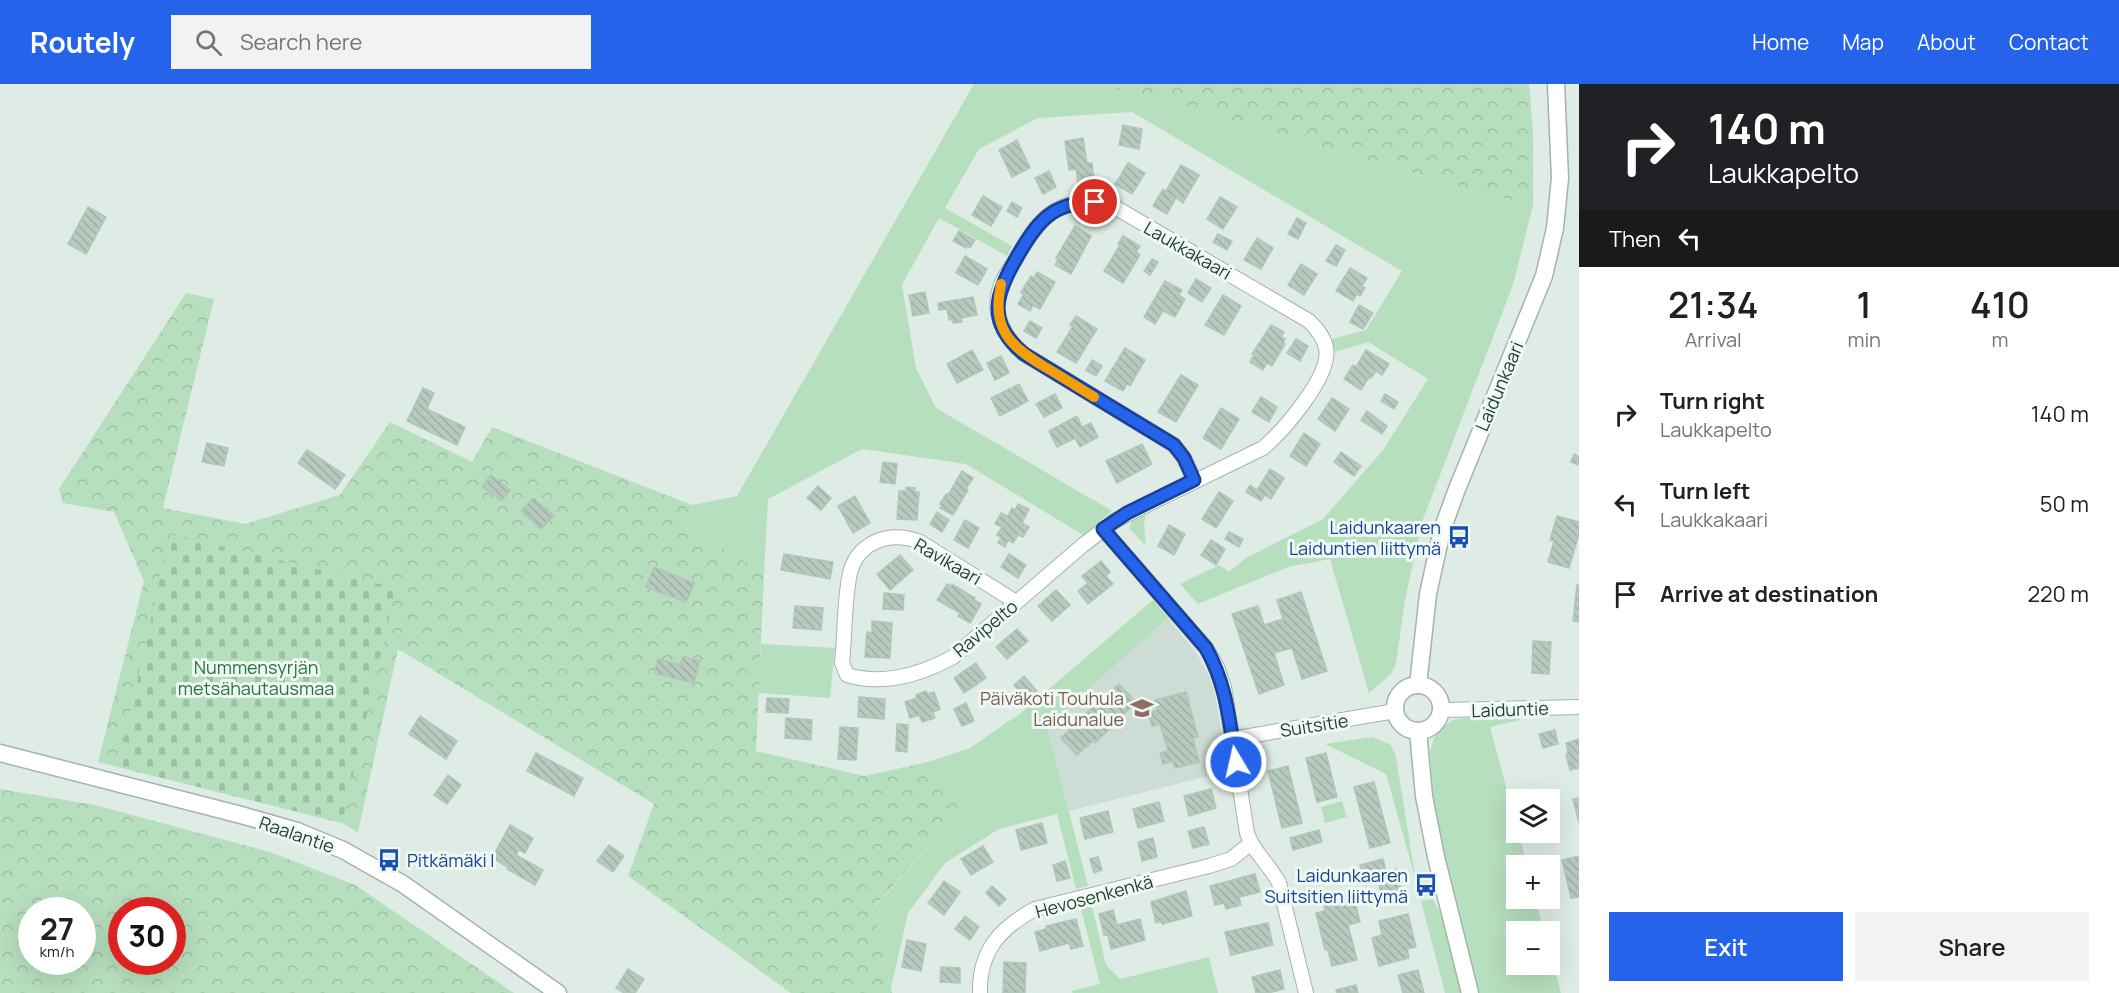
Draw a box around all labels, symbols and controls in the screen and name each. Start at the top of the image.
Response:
search box [171,15,591,69]
text: Routely [30,23,135,61]
icon: search [192,26,225,59]
text: Search here [240,27,362,57]
text: Home [1752,28,1809,56]
text: Map [1842,28,1884,56]
text: About [1917,28,1976,56]
text: Contact [2009,28,2089,56]
text: 140 m [1708,99,1826,157]
icon: right [1609,108,1687,186]
text: Laukkapelto [1708,154,1859,191]
pin [1069,176,1120,227]
icon: arrive [1078,185,1111,218]
street label: Laukkakaari [1140,215,1236,285]
icon: left [1673,222,1706,255]
text: Then [1609,224,1661,254]
text: 21:34 [1668,280,1758,329]
text: 1 [1857,280,1872,329]
text: 410 [1970,280,2030,329]
text: Arrival [1685,326,1742,353]
text: min [1847,326,1881,353]
text: m [1992,326,2008,353]
street label: Laidunkaari [1469,338,1529,434]
text: Turn right [1660,386,1765,416]
icon: right [1609,398,1642,431]
text: 140 m [2031,399,2089,429]
text: Laukkapelto [1660,416,1772,443]
text: Turn left [1660,476,1750,506]
icon: left [1609,488,1642,521]
text: 50 m [2040,489,2089,519]
text: Laukkakaari [1660,506,1768,533]
place label: Laidunkaaren Laiduntien liittymä [1289,515,1441,560]
bus stop icon: Laidunkaaren Laiduntien liittymä [1446,524,1472,550]
street label: Ravikaari [910,532,986,590]
icon: arrive [1609,578,1642,611]
text: Arrive at destination [1660,579,1878,609]
text: 220 m [2027,579,2089,609]
street label: Ravipelto [948,594,1022,662]
park label: Nummensyrjän metsähautausmaa [178,655,334,700]
place label: Päiväkoti Touhula Laidunalue [980,686,1124,731]
school or university icon: Päiväkoti Touhula Laidunalue [1129,695,1155,721]
street label: Laiduntie [1471,696,1549,722]
street label: Suitsitie [1278,708,1350,742]
position arrow [1204,730,1268,794]
map controls [1506,789,1560,975]
button: layers [1506,789,1560,843]
street label: Raalantie [256,810,338,858]
bus stop icon: Pitkämäki I [376,847,402,873]
place label: Pitkämäki I [407,848,494,872]
button: + [1506,855,1560,909]
place label: Laidunkaaren Suitsitien liittymä [1264,863,1408,908]
street label: Hevosenkenkä [1033,869,1155,923]
bus stop icon: Laidunkaaren Suitsitien liittymä [1413,872,1439,898]
speed limit sign: 30 [108,897,186,975]
text: 27 [40,908,74,949]
button: Exit [1609,912,1843,981]
button: Share [1855,912,2089,981]
button: − [1506,921,1560,975]
text: km/h [40,941,74,962]

